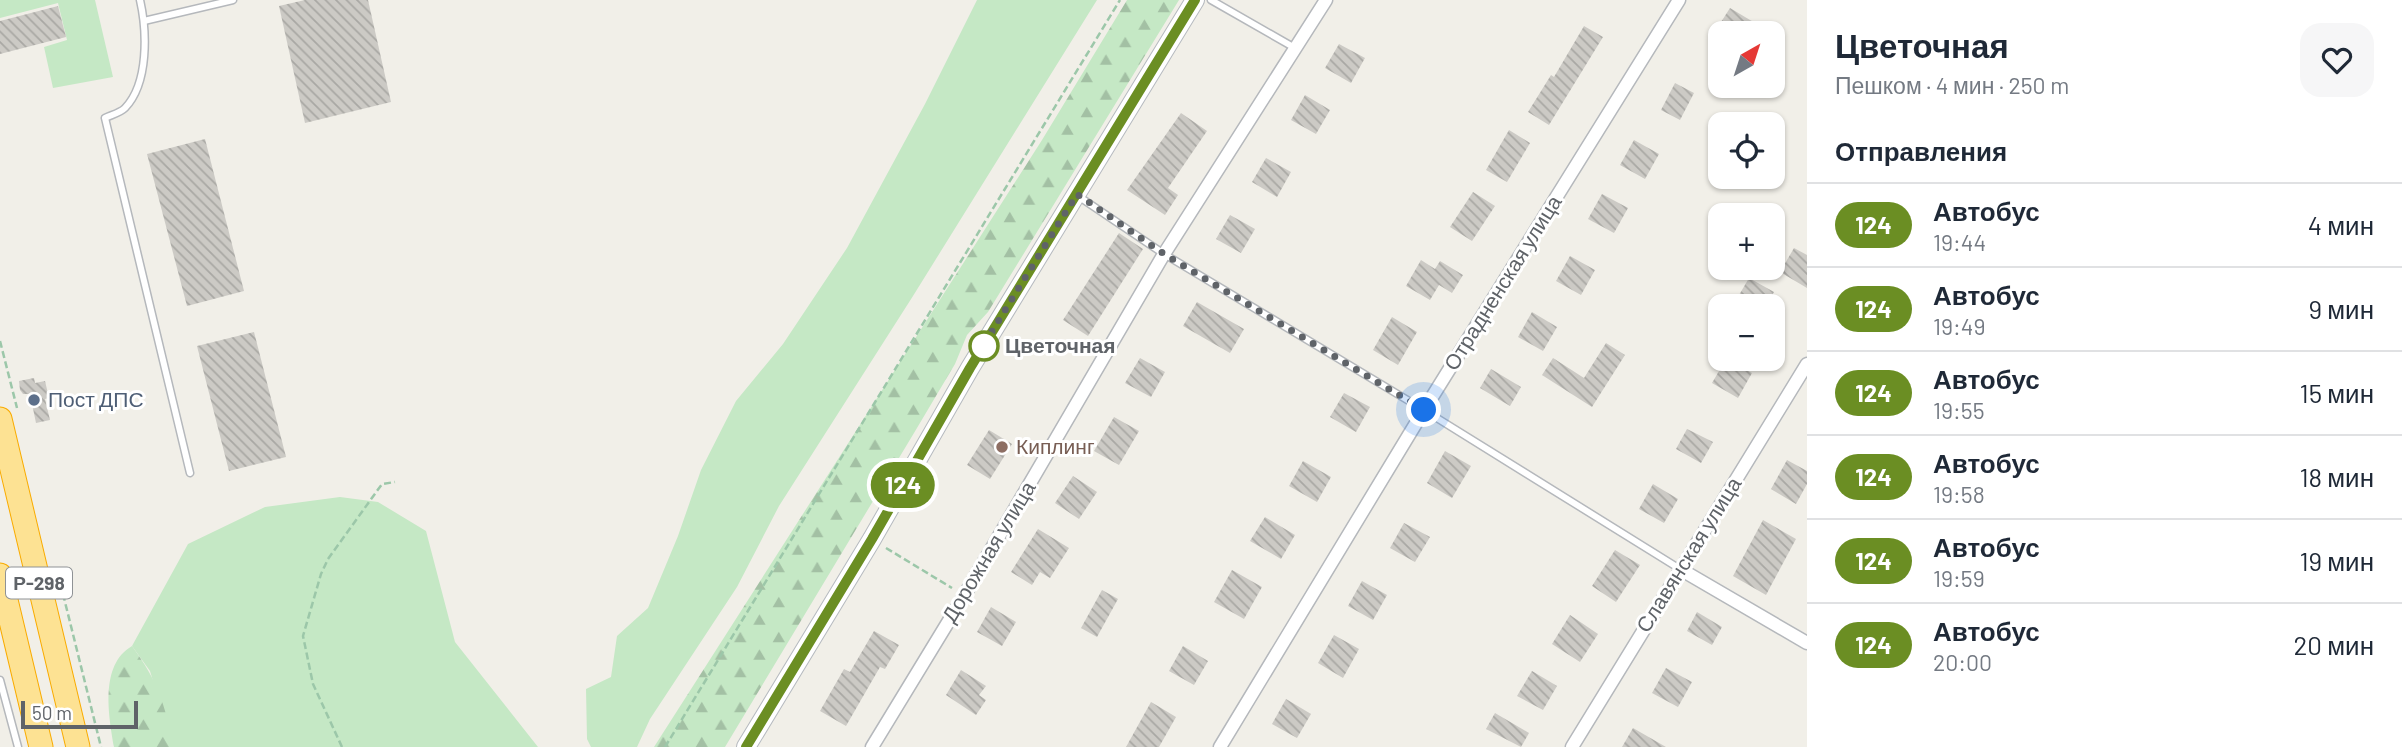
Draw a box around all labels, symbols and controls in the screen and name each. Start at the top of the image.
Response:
north arrow [1708,21,1785,98]
map controls [1708,21,1785,371]
button: heart [2300,23,2374,97]
text: Цветочная [1835,25,2009,65]
text: Пешком · 4 мин · 250 m [1835,71,2069,99]
button: locate [1708,112,1785,189]
text: Отправления [1835,135,2007,166]
street label: Отрадненская улица [1438,190,1566,374]
text: Автобус [1933,195,2040,226]
button: + [1708,203,1785,280]
text: 4 мин [2308,209,2374,240]
text: 124 [1855,210,1892,239]
text: 19:44 [1933,228,1986,256]
text: Автобус [1933,279,2040,310]
text: 9 мин [2308,293,2374,324]
button: − [1708,294,1785,371]
text: 124 [1855,294,1892,323]
text: 19:49 [1933,312,1986,340]
marker: Цветочная [969,331,999,361]
place label: Цветочная [1005,332,1116,357]
text: Автобус [1933,363,2040,394]
text: 15 мин [2300,377,2374,408]
text: 124 [1855,378,1892,407]
place label: Пост ДПС [48,386,144,411]
marker: Пост ДПС [26,392,42,408]
your location [1406,392,1441,427]
text: 19:55 [1933,396,1984,424]
place label: Киплинг [1016,433,1095,458]
marker: Киплинг [994,439,1010,455]
text: Автобус [1933,447,2040,478]
text: 18 мин [2299,461,2374,492]
line badge: 124 [863,462,943,508]
text: 124 [1855,462,1892,491]
text: 124 [885,470,921,499]
street label: Славянская улица [1630,472,1746,636]
street label: Дорожная улица [936,476,1040,626]
text: 19:58 [1933,480,1985,508]
text: Автобус [1933,531,2040,562]
text: 19 мин [2299,545,2374,576]
text: 124 [1855,546,1892,575]
text: 19:59 [1933,564,1985,592]
road number: Р-298 [6,568,72,598]
text: Автобус [1933,615,2040,646]
text: 20 мин [2293,629,2374,660]
text: 124 [1855,630,1892,659]
text: 20:00 [1933,648,1992,676]
scale bar [21,698,138,730]
text: 50 m [32,701,72,724]

